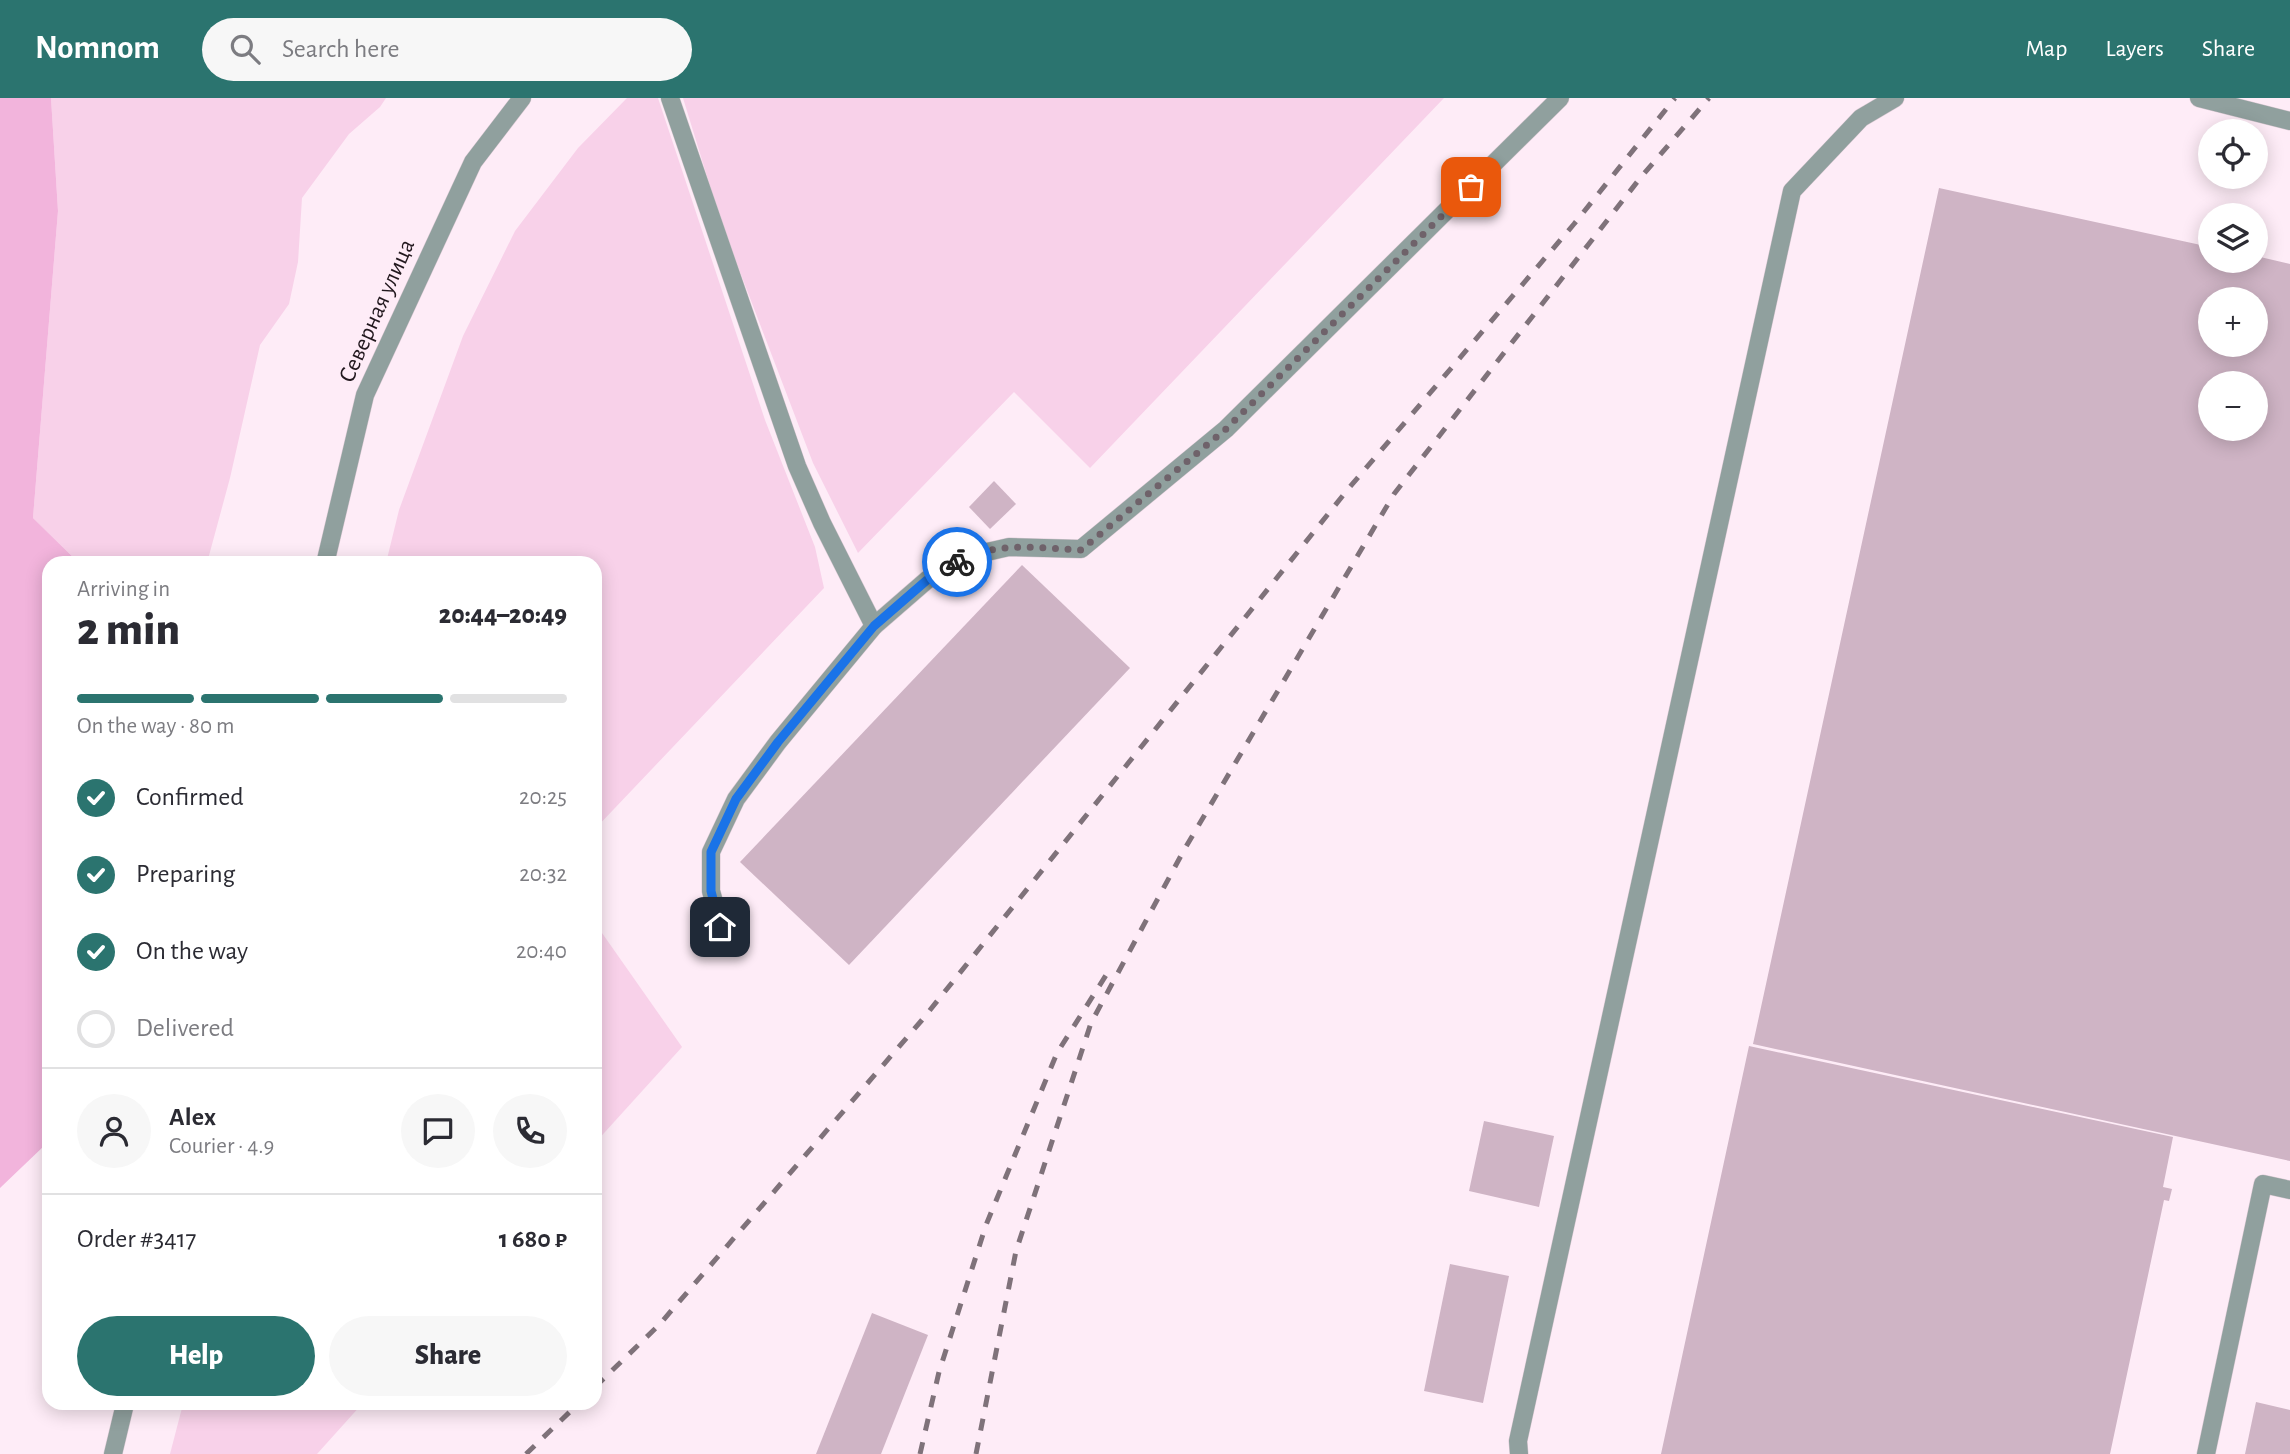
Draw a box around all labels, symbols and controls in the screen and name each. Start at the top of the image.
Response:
search box [202,18,692,81]
icon: search [226,30,264,68]
text: Nomnom [35,32,160,65]
text: Search here [282,36,400,62]
text: Map [2025,37,2067,61]
text: Layers [2105,37,2164,61]
text: Share [2202,37,2255,61]
map controls [2198,119,2268,441]
button: locate [2198,119,2268,189]
pin [1441,157,1501,217]
icon: bag [1452,168,1490,206]
button: layers [2198,203,2268,273]
street label: Северная улица [335,236,419,386]
button: + [2198,287,2268,357]
button: − [2198,371,2268,441]
courier [922,527,992,597]
icon: bike [938,543,976,581]
text: Arriving in [77,578,170,601]
text: 20:44–20:49 [439,602,567,628]
text: 2 min [77,607,180,653]
text: On the way · 80 m [77,715,234,738]
icon: check [77,779,115,817]
text: Confirmed [136,784,244,810]
text: 20:25 [519,786,567,809]
icon: check [77,856,115,894]
text: Preparing [136,861,235,887]
text: 20:32 [519,863,567,886]
pin [690,897,750,957]
icon: home [701,908,739,946]
icon: check [77,933,115,971]
text: On the way [136,938,248,964]
text: 20:40 [516,940,567,963]
text: Delivered [136,1015,234,1041]
button: person [77,1094,151,1168]
button: chat [401,1094,475,1168]
button: phone [493,1094,567,1168]
text: Alex [169,1104,216,1130]
text: Courier · 4.9 [169,1135,274,1158]
text: Order #3417 [77,1226,196,1252]
text: 1 680 ₽ [499,1226,567,1252]
button: Help [77,1316,315,1396]
button: Share [329,1316,567,1396]

